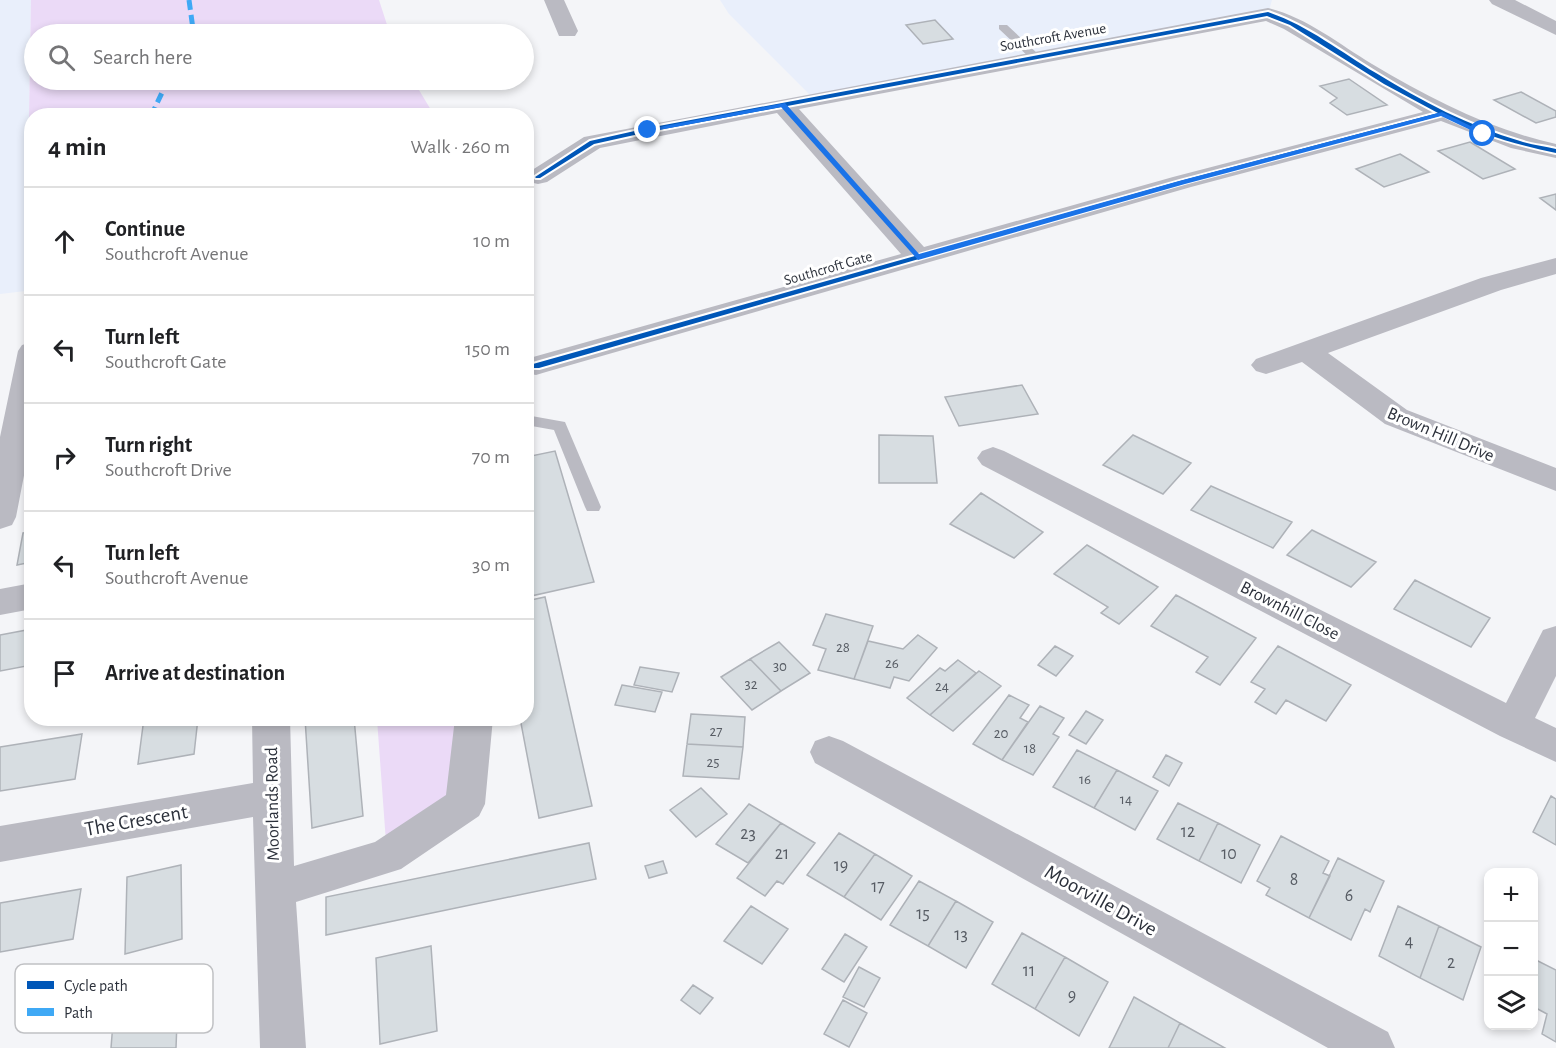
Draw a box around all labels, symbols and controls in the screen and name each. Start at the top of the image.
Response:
street label: Southcroft Avenue [999,21,1107,54]
search box [24,24,534,90]
icon: search [45,41,78,74]
text: Search here [93,46,192,68]
route end [634,116,660,142]
route start [1469,120,1495,146]
text: 4 min [48,134,107,160]
text: Walk · 260 m [410,137,510,157]
text: Continue [105,218,185,240]
icon: ahead [48,225,81,258]
text: 10 m [473,231,510,251]
text: Southcroft Avenue [105,244,248,264]
street label: Southcroft Gate [782,249,874,288]
text: Turn left [105,326,179,348]
icon: left [48,333,81,366]
text: 150 m [465,339,510,359]
text: Southcroft Gate [105,352,226,372]
street label: Brown Hill Drive [1385,404,1497,466]
text: Turn right [105,434,192,456]
icon: right [48,441,81,474]
text: 70 m [472,447,510,467]
text: Southcroft Drive [105,460,232,480]
text: Turn left [105,542,179,564]
icon: left [48,549,81,582]
text: 30 m [472,555,510,575]
text: Southcroft Avenue [105,568,248,588]
street label: Brownhill Close [1237,578,1342,644]
house number: 28 [836,640,850,655]
house number: 26 [885,656,899,671]
icon: arrive [48,657,81,690]
house number: 30 [773,659,787,674]
text: Arrive at destination [105,662,285,684]
house number: 32 [744,677,758,692]
house number: 24 [935,679,949,694]
house number: 27 [709,724,723,739]
house number: 20 [994,726,1008,741]
house number: 18 [1024,741,1036,756]
street label: Moorlands Road [263,747,283,861]
house number: 25 [706,755,720,770]
house number: 16 [1079,772,1091,787]
house number: 14 [1120,792,1132,807]
street label: The Crescent [83,801,189,840]
house number: 12 [1181,823,1195,841]
house number: 23 [740,825,756,843]
house number: 21 [775,845,789,863]
house number: 10 [1221,845,1237,863]
house number: 19 [834,857,848,875]
street label: Moorville Drive [1041,861,1160,940]
map controls [1484,868,1538,1030]
button: + [1484,868,1538,922]
house number: 8 [1290,871,1298,889]
house number: 17 [871,878,885,896]
house number: 6 [1345,887,1353,905]
house number: 15 [916,905,930,923]
button: − [1484,922,1538,976]
house number: 13 [954,926,968,944]
house number: 4 [1405,933,1414,951]
house number: 2 [1447,954,1455,972]
house number: 11 [1023,962,1035,980]
legend [15,964,213,1033]
button: layers [1484,976,1538,1030]
text: Cycle path [64,978,128,995]
house number: 9 [1068,987,1076,1005]
text: Path [64,1005,93,1021]

